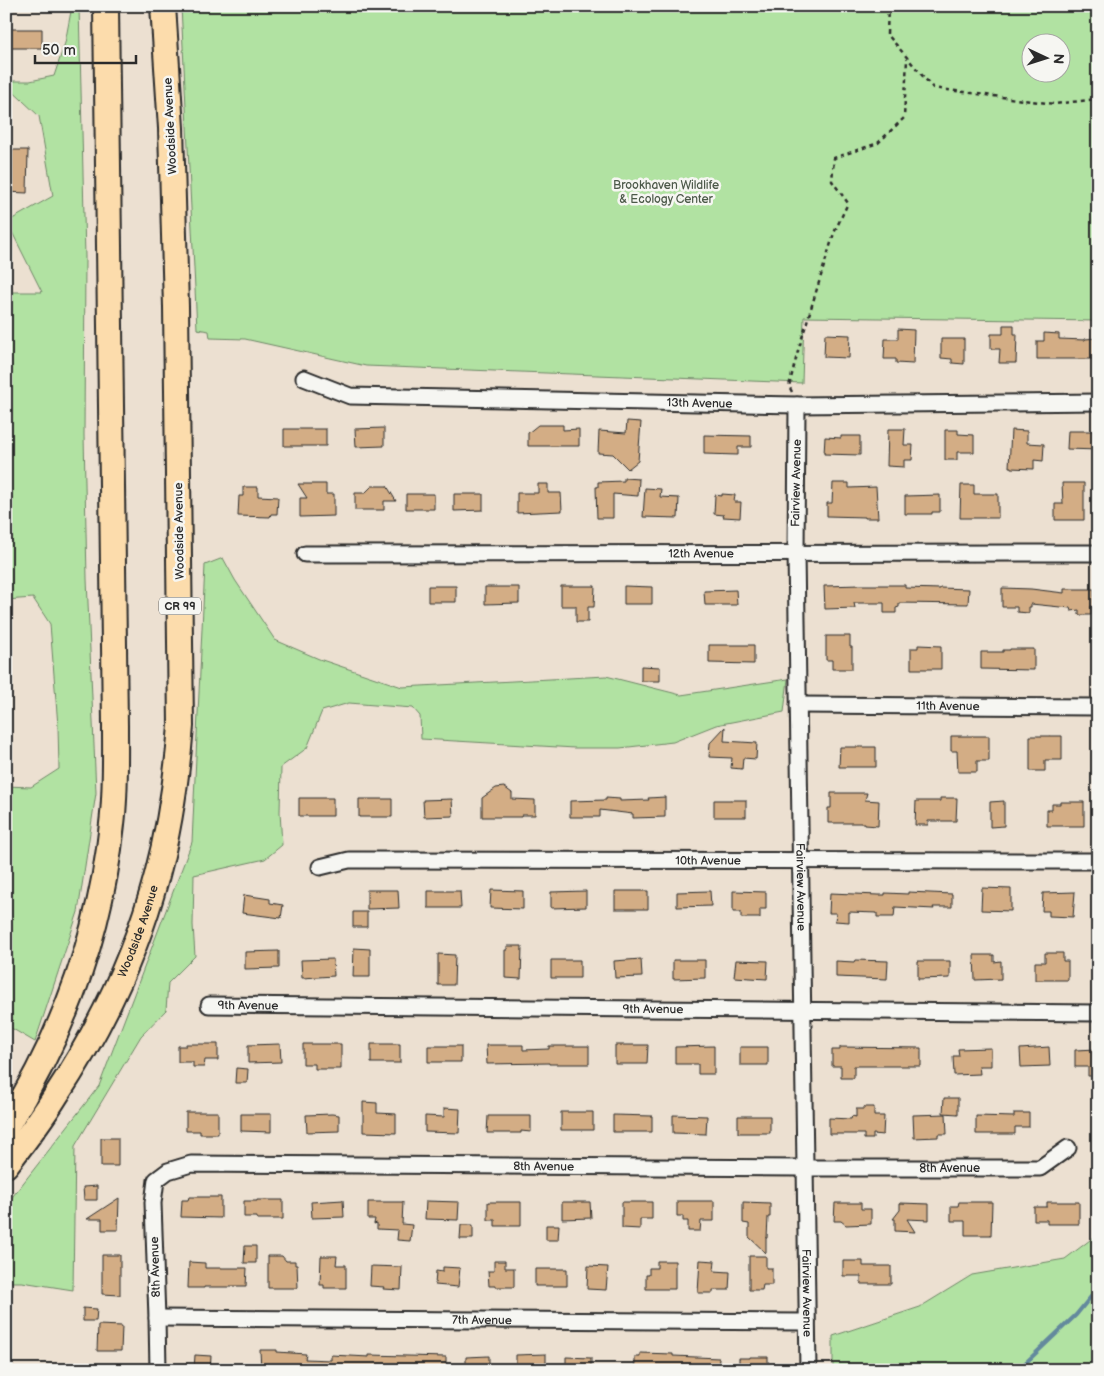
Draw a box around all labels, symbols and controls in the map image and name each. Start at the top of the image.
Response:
scale bar [35,32,136,64]
north arrow [1022,32,1072,82]
text: 50 m [42,41,76,60]
text: N [1050,53,1067,65]
street label: Woodside Avenue [160,77,181,175]
park label: Brookhaven Wildlife & Ecology Center [613,178,719,207]
street label: 13th Avenue [666,395,733,412]
street label: Fairview Avenue [788,439,805,527]
street label: Woodside Avenue [171,482,188,580]
street label: 12th Avenue [668,546,734,562]
road number: CR 99 [159,598,201,614]
street label: 11th Avenue [916,699,980,714]
street label: Fairview Avenue [792,843,809,931]
street label: 10th Avenue [675,853,741,869]
street label: Woodside Avenue [115,883,162,980]
street label: 9th Avenue [218,998,278,1014]
street label: 9th Avenue [622,1002,683,1017]
street label: 8th Avenue [513,1159,574,1174]
street label: 8th Avenue [919,1161,980,1176]
street label: 8th Avenue [147,1236,164,1298]
street label: Fairview Avenue [798,1249,815,1337]
street label: 7th Avenue [452,1313,512,1328]

